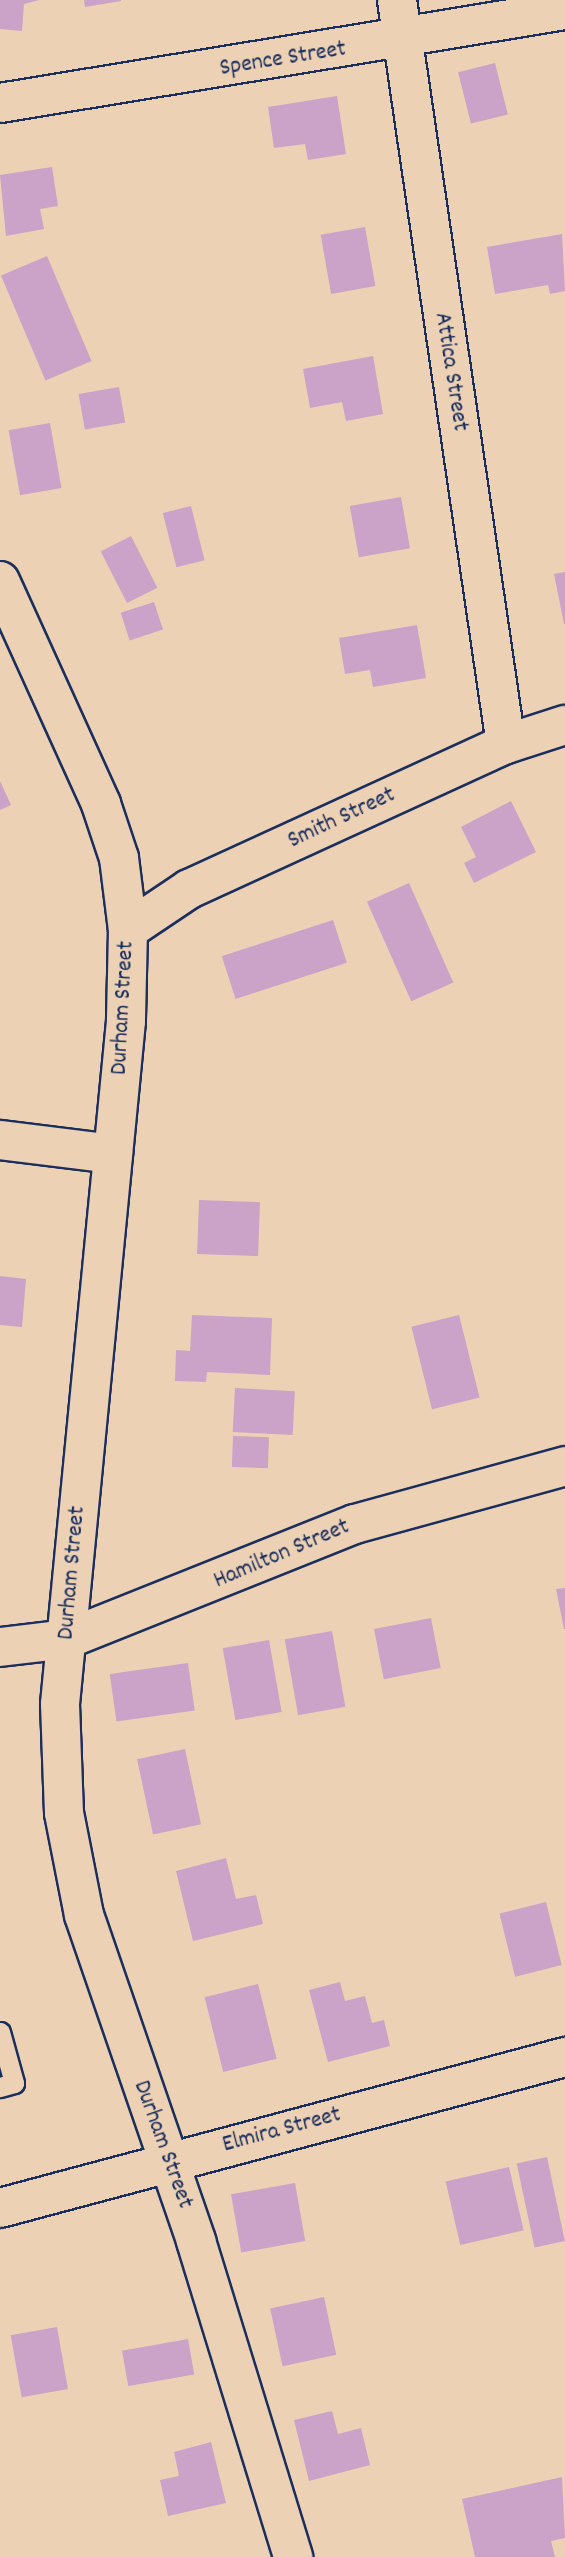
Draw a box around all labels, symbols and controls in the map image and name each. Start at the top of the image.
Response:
street label: Spence Street [218,36,348,84]
street label: Attica Street [426,311,474,433]
street label: Smith Street [284,782,400,856]
street label: Durham Street [106,940,142,1076]
street label: Durham Street [53,1505,93,1641]
street label: Hamilton Street [210,1513,354,1597]
street label: Durham Street [126,2077,198,2213]
street label: Elmira Street [220,2101,344,2161]

